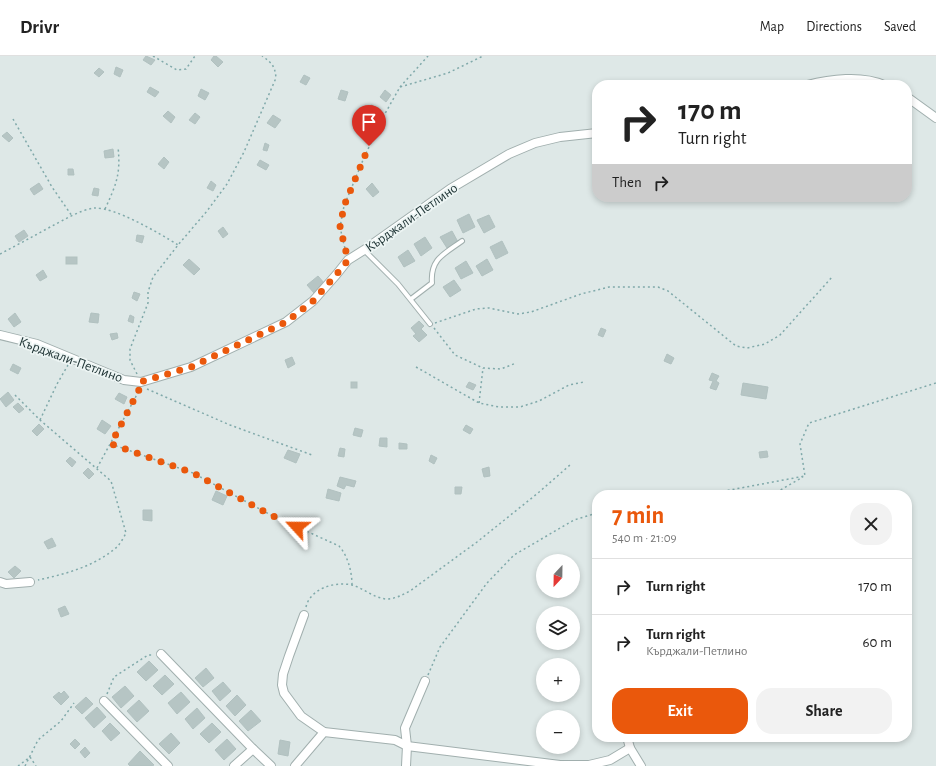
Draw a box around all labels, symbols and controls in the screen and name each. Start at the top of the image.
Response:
text: Drivr [20,18,59,37]
text: Map [760,20,784,34]
text: Directions [806,20,862,34]
text: Saved [884,20,916,34]
icon: right [612,96,664,148]
text: 170 m [678,97,742,125]
pin [352,105,386,146]
icon: arrive [358,111,380,133]
text: Turn right [678,130,747,148]
icon: right [650,172,672,194]
text: Then [612,175,642,190]
street label: Кърджали-Петлино [363,181,460,255]
street label: Кърджали-Петлино [17,335,125,385]
button: close [850,503,892,545]
text: 7 min [612,504,664,528]
position arrow [276,506,318,548]
text: 540 m · 21:09 [612,532,677,545]
north arrow [536,554,580,598]
map controls [536,554,580,754]
icon: right [612,576,634,598]
text: Turn right [646,579,705,594]
text: 170 m [858,579,892,594]
button: layers [536,606,580,650]
text: Turn right [646,627,705,642]
icon: right [612,632,634,654]
text: 60 m [863,635,892,650]
text: Кърджали-Петлино [646,645,747,658]
button: + [536,658,580,702]
button: Exit [612,688,748,734]
button: Share [756,688,892,734]
button: − [536,710,580,754]

